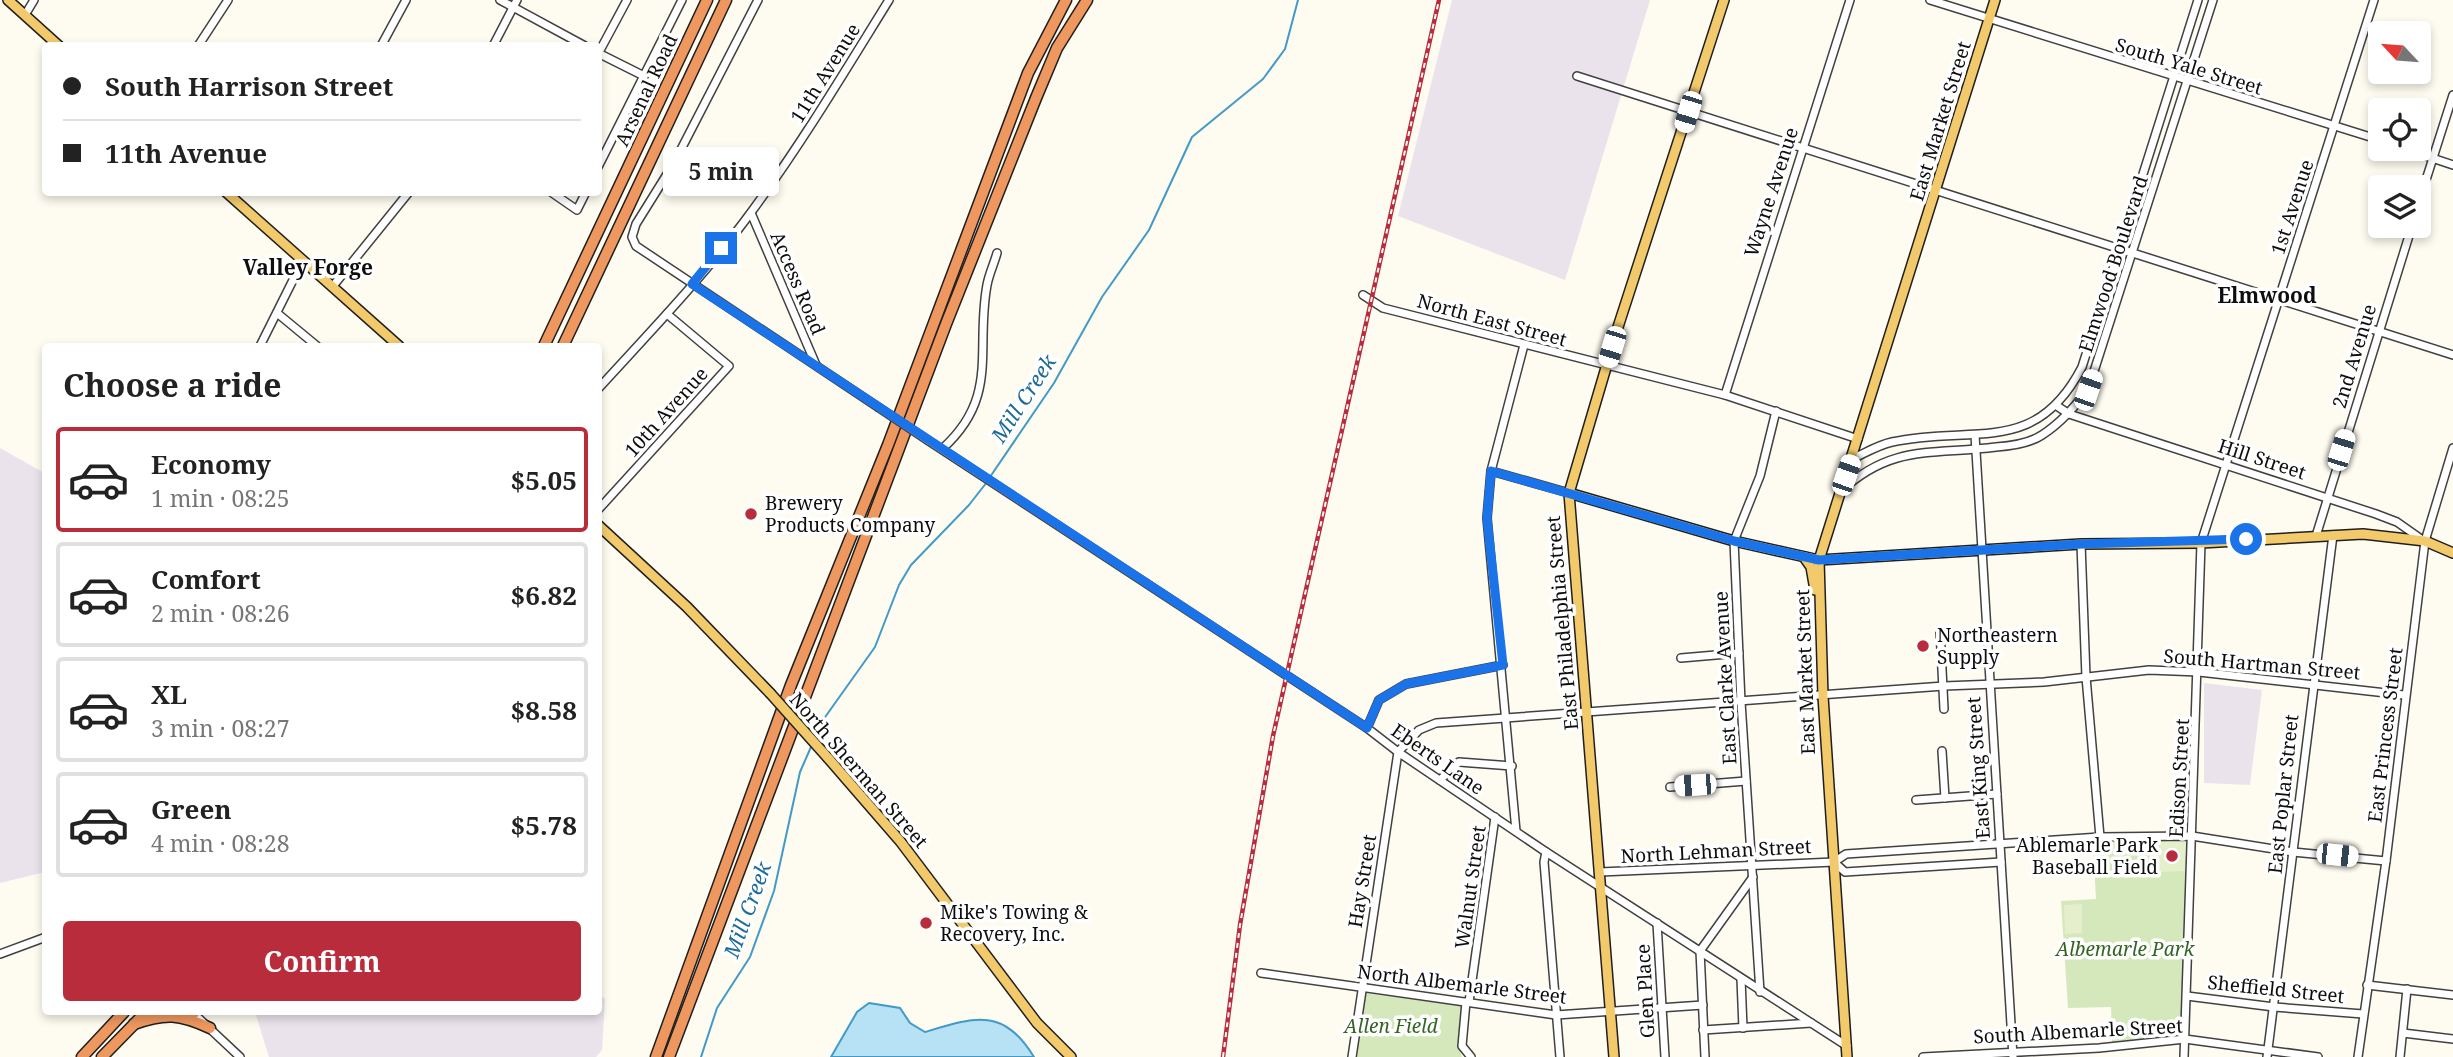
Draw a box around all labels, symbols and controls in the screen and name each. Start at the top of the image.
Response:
street label: 11th Avenue [784,18,866,128]
north arrow [2368,21,2431,84]
map controls [2368,21,2431,238]
street label: Arsenal Road [609,30,683,150]
street label: South Yale Street [2112,31,2266,101]
street label: East Market Street [1903,38,1977,204]
text: South Harrison Street [105,68,393,104]
car [1672,89,1705,135]
button: locate [2368,98,2431,161]
street label: Wayne Avenue [1738,124,1804,260]
text: 11th Avenue [105,135,267,171]
callout: 5 min [663,146,779,196]
text: 5 min [688,155,754,187]
street label: 1st Avenue [2264,156,2320,258]
street label: Elmwood Boulevard [2072,172,2154,356]
button: layers [2368,175,2431,238]
street label: Access Road [765,227,832,339]
route end [705,232,737,264]
district label: Valley Forge [243,253,373,281]
district label: Elmwood [2217,281,2317,309]
street label: North East Street [1414,288,1570,353]
street label: 2nd Avenue [2326,301,2382,411]
car [1596,324,1629,370]
water label: Mill Creek [984,348,1063,449]
street label: 10th Avenue [619,361,713,463]
text: Choose a ride [63,363,282,406]
car [2072,367,2105,413]
car [2325,427,2358,473]
street label: Hill Street [2215,433,2310,485]
text: Economy [151,446,271,482]
icon: car [67,448,130,511]
car [1830,452,1863,498]
text: $5.05 [511,462,577,498]
text: 1 min · 08:25 [151,482,289,514]
place label: Brewery Products Company [765,490,935,538]
marker: Brewery Products Company [743,506,759,522]
street label: East Philadelphia Street [1540,514,1584,731]
route start [2230,523,2262,555]
text: Comfort [151,561,261,597]
icon: car [67,563,130,626]
text: $6.82 [511,577,577,613]
street label: East Market Street [1789,588,1821,755]
street label: East Clarke Avenue [1707,591,1743,765]
text: 2 min · 08:26 [151,597,289,629]
place label: Northeastern Supply [1937,622,2058,670]
marker: Northeastern Supply [1915,638,1931,654]
street label: South Hartman Street [2163,642,2362,686]
street label: East Princess Street [2361,646,2409,824]
text: XL [151,676,187,712]
icon: car [67,678,130,741]
street label: North Sherman Street [784,687,934,854]
text: $8.58 [511,692,577,728]
street label: East King Street [1960,696,1996,840]
text: 3 min · 08:27 [151,712,289,744]
street label: East Poplar Street [2262,713,2304,875]
street label: Eberts Lane [1386,717,1490,801]
street label: Edison Street [2163,717,2195,838]
car [1674,773,1717,797]
text: Green [151,791,232,827]
icon: car [67,793,130,856]
text: $5.78 [511,807,577,843]
street label: Walnut Street [1448,823,1492,950]
text: 4 min · 08:28 [151,827,289,859]
street label: Hay Street [1342,832,1382,929]
place label: Ablemarle Park Baseball Field [2016,832,2159,880]
street label: North Lehman Street [1620,833,1812,869]
car [2316,842,2359,868]
marker: Ablemarle Park Baseball Field [2164,848,2180,864]
water label: Mill Creek [717,857,778,962]
place label: Mike's Towing & Recovery, Inc. [940,899,1088,947]
marker: Mike's Towing & Recovery, Inc. [918,915,934,931]
button: Confirm [63,921,581,1001]
park label: Albemarle Park [2054,936,2196,962]
street label: Glen Place [1630,943,1660,1039]
street label: North Albemarle Street [1356,958,1569,1010]
street label: Sheffield Street [2206,969,2346,1009]
park label: Allen Field [1342,1013,1439,1039]
street label: South Albemarle Street [1973,1013,2184,1049]

